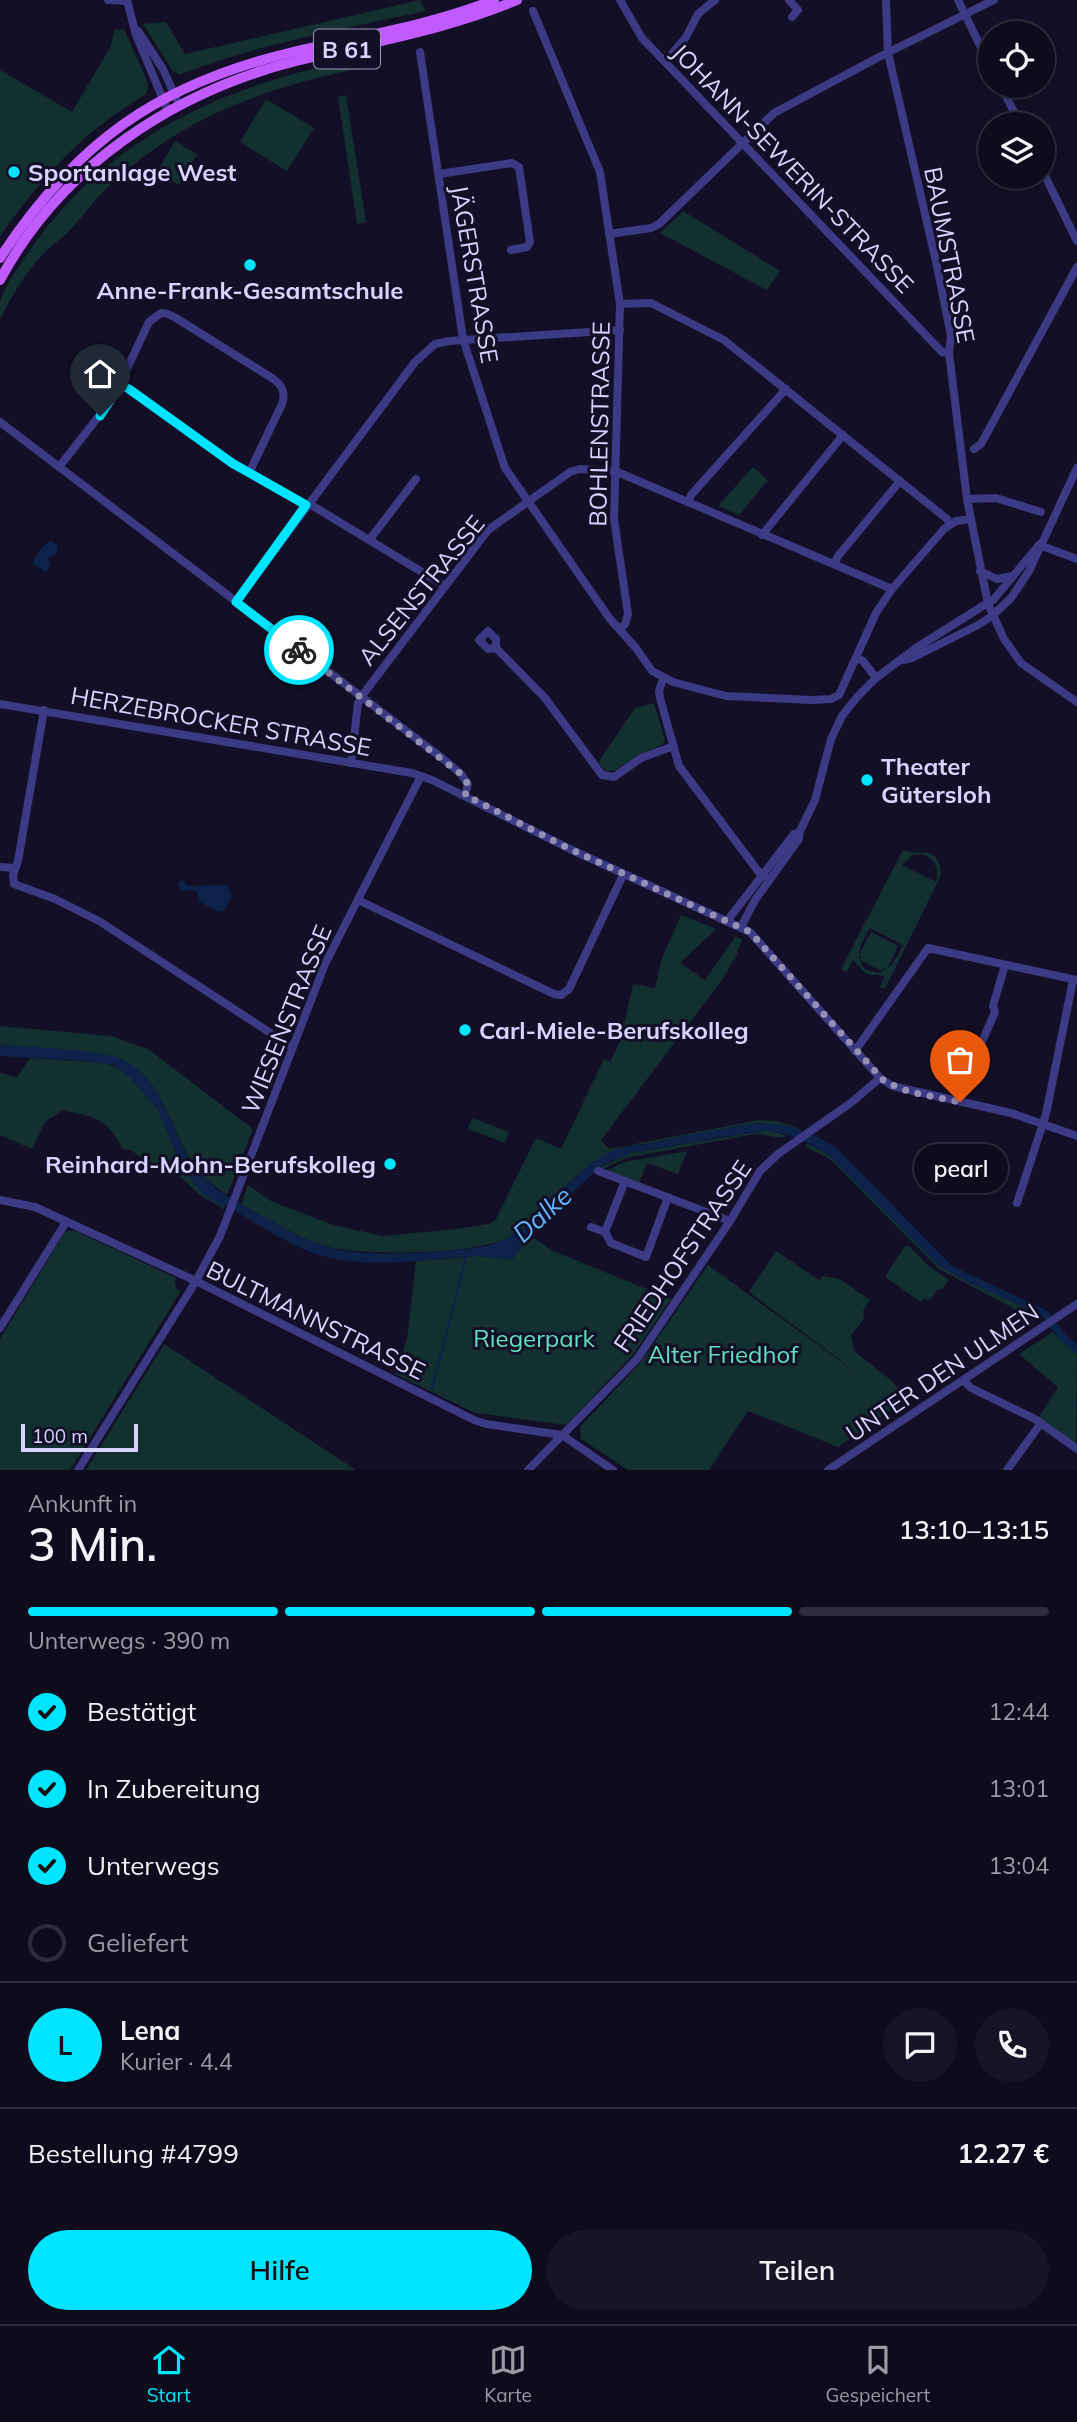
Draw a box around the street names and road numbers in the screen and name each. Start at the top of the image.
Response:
road number: B 61 [314,30,380,68]
street label: JOHANN-SEWERIN-STRASSE [666,37,920,299]
street label: BAUMSTRASSE [918,164,982,346]
street label: JÄGERSTRASSE [445,183,505,365]
street label: BOHLENSTRASSE [582,321,616,527]
street label: ALSENSTRASSE [351,509,491,671]
street label: HERZEBROCKER STRASSE [69,680,373,762]
street label: WIESENSTRASSE [234,920,338,1118]
street label: FRIEDHOFSTRASSE [607,1154,757,1358]
street label: BULTMANNSTRASSE [202,1254,430,1386]
street label: UNTER DEN ULMEN [840,1296,1044,1448]

